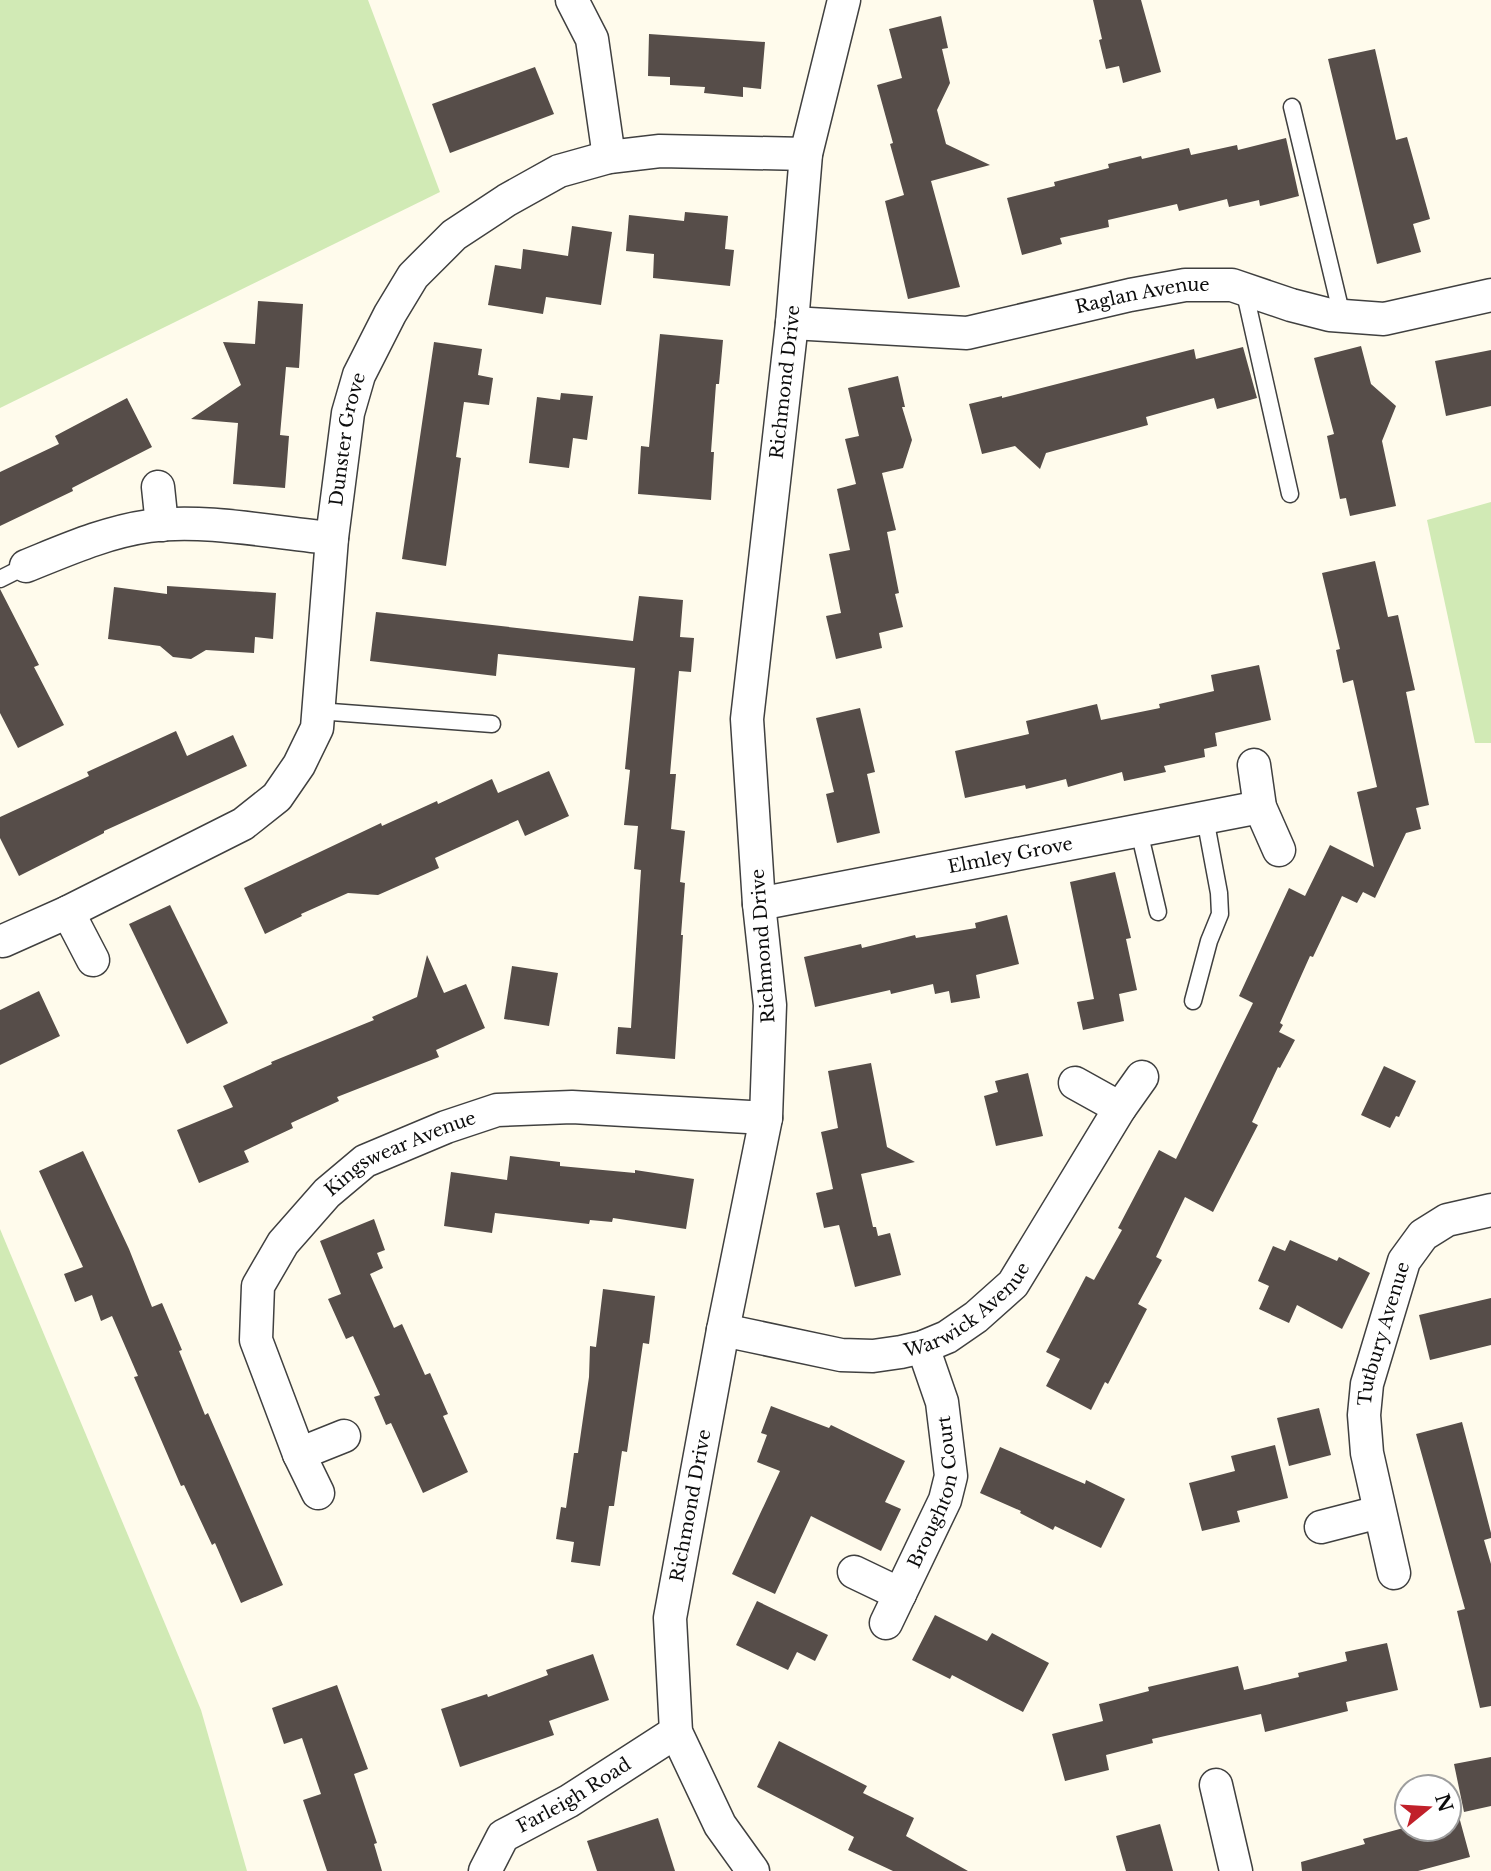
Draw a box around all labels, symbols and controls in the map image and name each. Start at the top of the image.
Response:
street label: Raglan Avenue [1073,274,1210,318]
street label: Richmond Drive [766,304,804,460]
street label: Dunster Grove [325,370,370,507]
street label: Elmley Grove [946,832,1075,878]
street label: Richmond Drive [747,868,779,1024]
street label: Kingswear Avenue [320,1107,479,1201]
street label: Warwick Avenue [901,1258,1035,1362]
street label: Tutbury Avenue [1354,1259,1414,1407]
street label: Broughton Court [903,1415,962,1571]
street label: Richmond Drive [666,1427,716,1584]
street label: Farleigh Road [513,1753,635,1838]
north arrow [1393,1773,1463,1843]
text: N [1430,1791,1457,1815]

